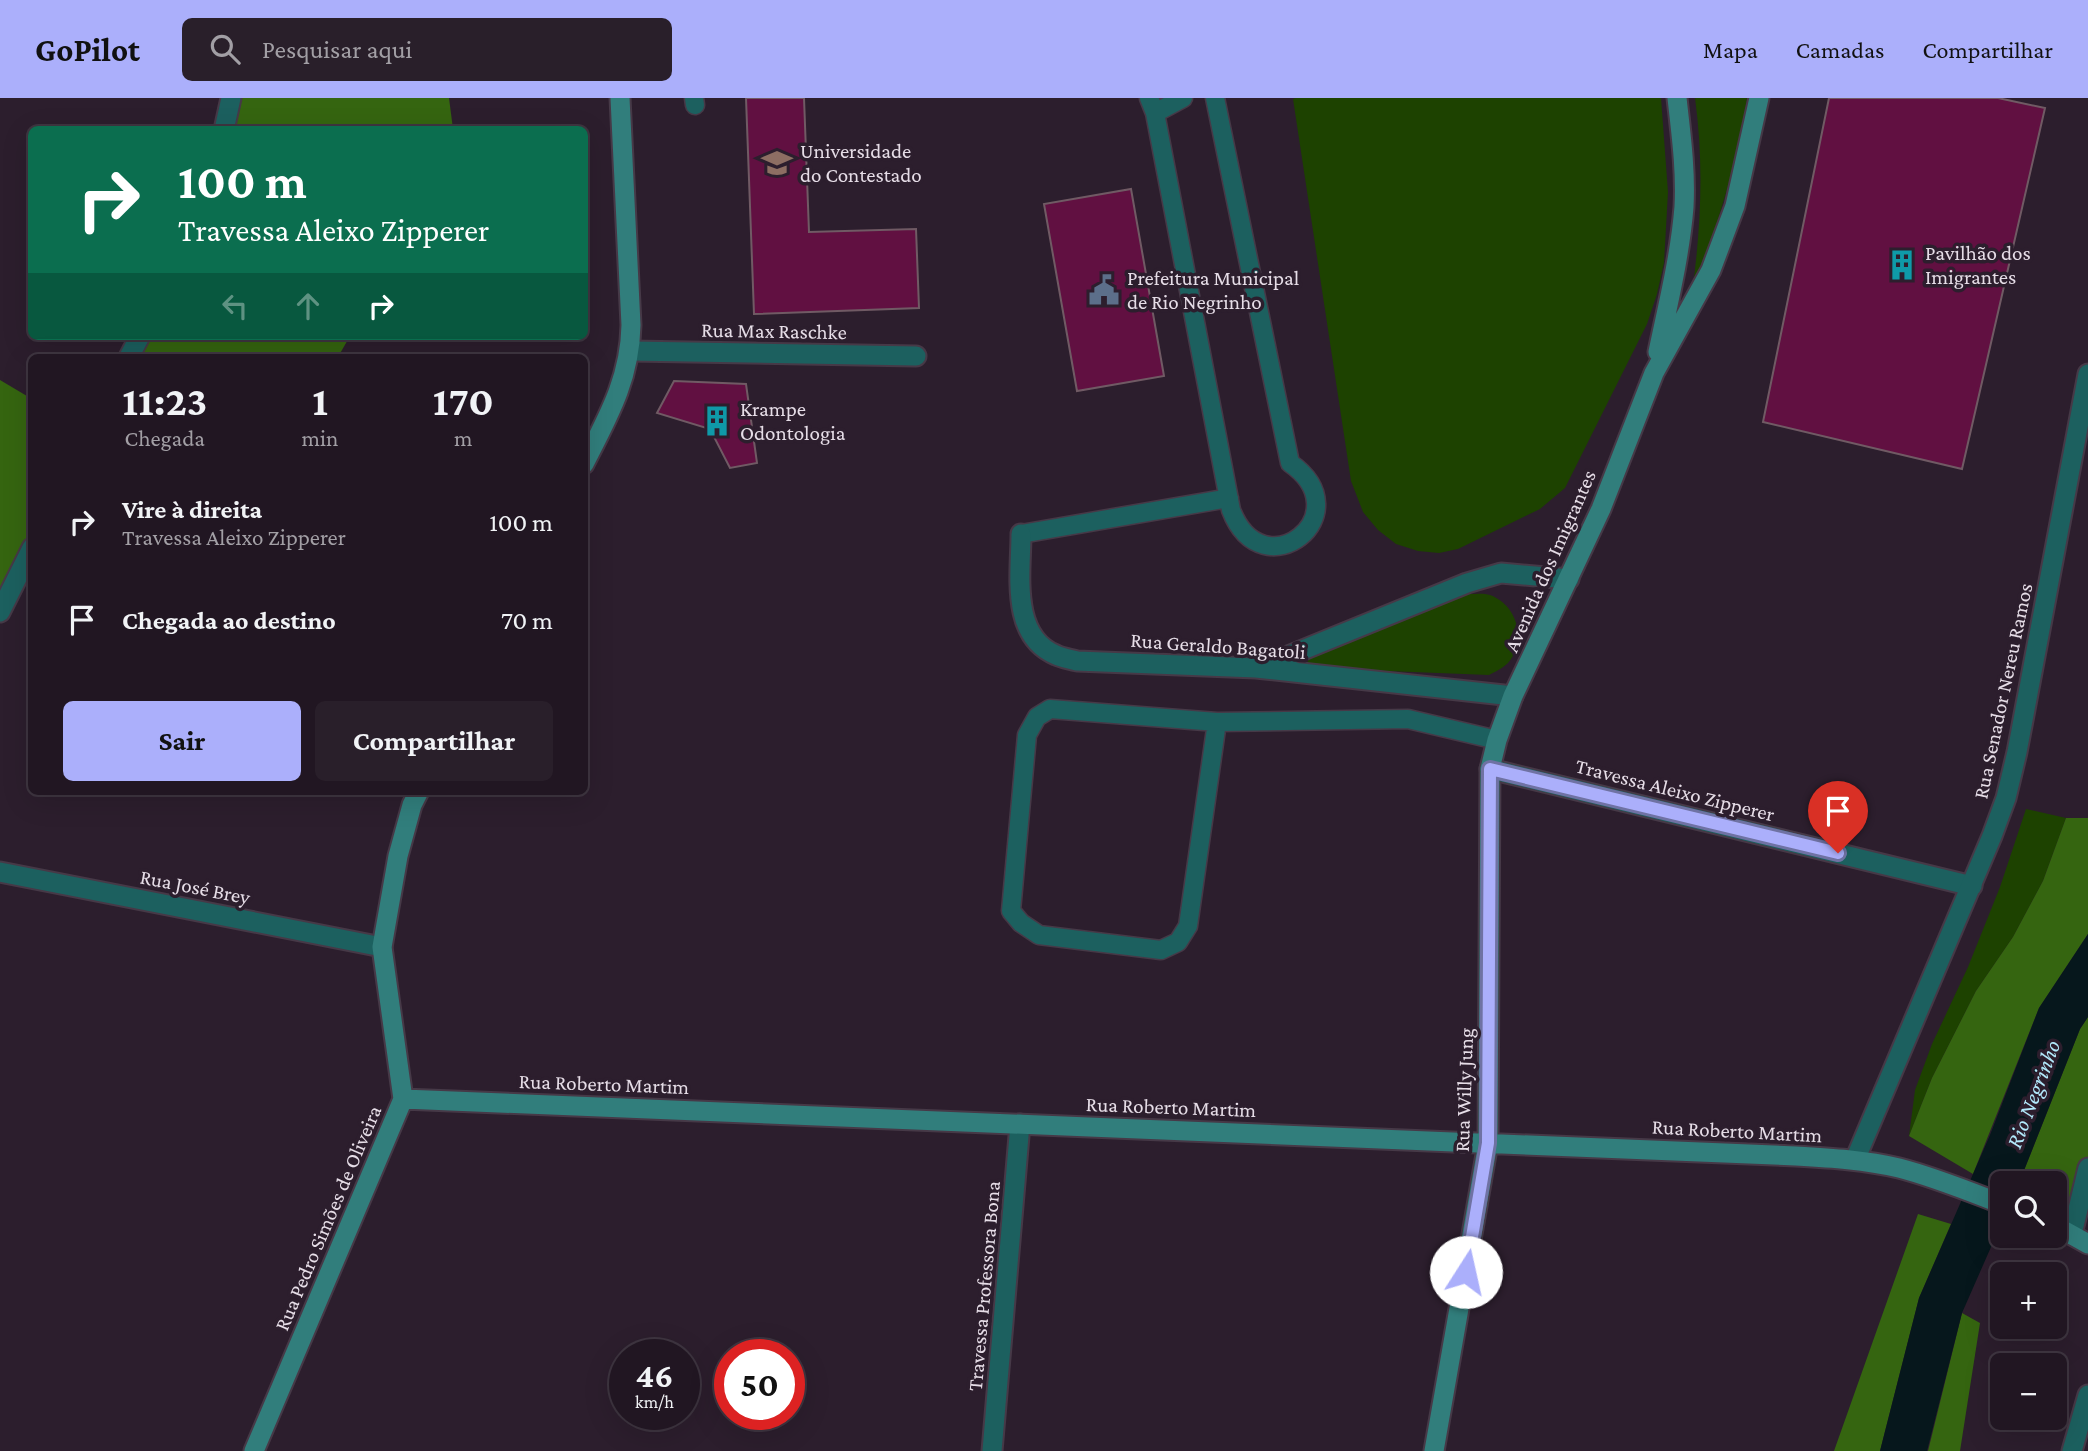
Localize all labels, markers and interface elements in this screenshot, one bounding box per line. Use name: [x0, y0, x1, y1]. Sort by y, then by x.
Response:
search box: [182, 18, 672, 81]
icon: search: [206, 30, 244, 68]
text: GoPilot: [35, 31, 140, 68]
text: Pesquisar aqui: [262, 35, 412, 64]
text: Mapa: [1703, 36, 1758, 63]
text: Camadas: [1796, 36, 1884, 63]
text: Compartilhar: [1922, 36, 2053, 63]
place label: Universidade do Contestado: [800, 139, 922, 187]
school or university icon: Universidade do Contestado: [760, 146, 794, 180]
icon: right: [63, 154, 154, 245]
text: 100 m: [178, 154, 307, 209]
text: Travessa Aleixo Zipperer: [178, 212, 489, 248]
place label: Pavilhão dos Imigrantes: [1925, 241, 2031, 289]
building icon: Pavilhão dos Imigrantes: [1885, 248, 1919, 282]
place label: Prefeitura Municipal de Rio Negrinho: [1127, 266, 1299, 314]
public building icon: Prefeitura Municipal de Rio Negrinho: [1087, 273, 1121, 307]
icon: left: [216, 287, 254, 325]
icon: ahead: [289, 287, 327, 325]
icon: right: [362, 287, 400, 325]
street label: Rua Max Raschke: [701, 318, 847, 344]
text: 11:23: [122, 377, 207, 424]
text: 1: [312, 377, 328, 424]
text: 170: [433, 377, 494, 424]
place label: Krampe Odontologia: [740, 397, 846, 445]
building icon: Krampe Odontologia: [700, 404, 734, 438]
text: Chegada: [125, 425, 205, 451]
text: min: [302, 425, 338, 451]
text: m: [454, 425, 472, 451]
street label: Avenida dos Imigrantes: [1499, 466, 1601, 656]
text: Vire à direita: [122, 495, 262, 524]
icon: right: [63, 503, 101, 541]
text: 100 m: [489, 508, 553, 537]
text: Travessa Aleixo Zipperer: [122, 524, 346, 550]
street label: Rua Senador Nereu Ramos: [1968, 581, 2038, 801]
icon: arrive: [63, 601, 101, 639]
text: Chegada ao destino: [122, 606, 336, 635]
text: 70 m: [501, 606, 553, 635]
street label: Rua Geraldo Bagatoli: [1130, 628, 1307, 664]
button: Sair: [63, 701, 301, 781]
button: Compartilhar: [315, 701, 553, 781]
street label: Travessa Aleixo Zipperer: [1573, 754, 1778, 826]
pin: [1808, 781, 1868, 853]
icon: arrive: [1819, 792, 1857, 830]
street label: Rua José Brey: [138, 865, 252, 909]
street label: Rua Willy Jung: [1450, 1028, 1478, 1152]
water label: Rio Negrinho: [2000, 1036, 2066, 1152]
street label: Rua Roberto Martim: [518, 1069, 690, 1099]
street label: Rua Roberto Martim: [1085, 1092, 1257, 1122]
street label: Rua Pedro Simões de Oliveira: [270, 1102, 386, 1334]
street label: Rua Roberto Martim: [1651, 1115, 1823, 1147]
map controls: [1990, 1171, 2067, 1430]
button: search: [1990, 1171, 2067, 1248]
street label: Travessa Professora Bona: [963, 1180, 1005, 1392]
position arrow: [1429, 1235, 1503, 1309]
button: +: [1990, 1262, 2067, 1339]
speed limit sign: 50: [714, 1339, 805, 1430]
button: −: [1990, 1353, 2067, 1430]
text: 46: [636, 1356, 673, 1395]
text: km/h: [635, 1392, 674, 1412]

